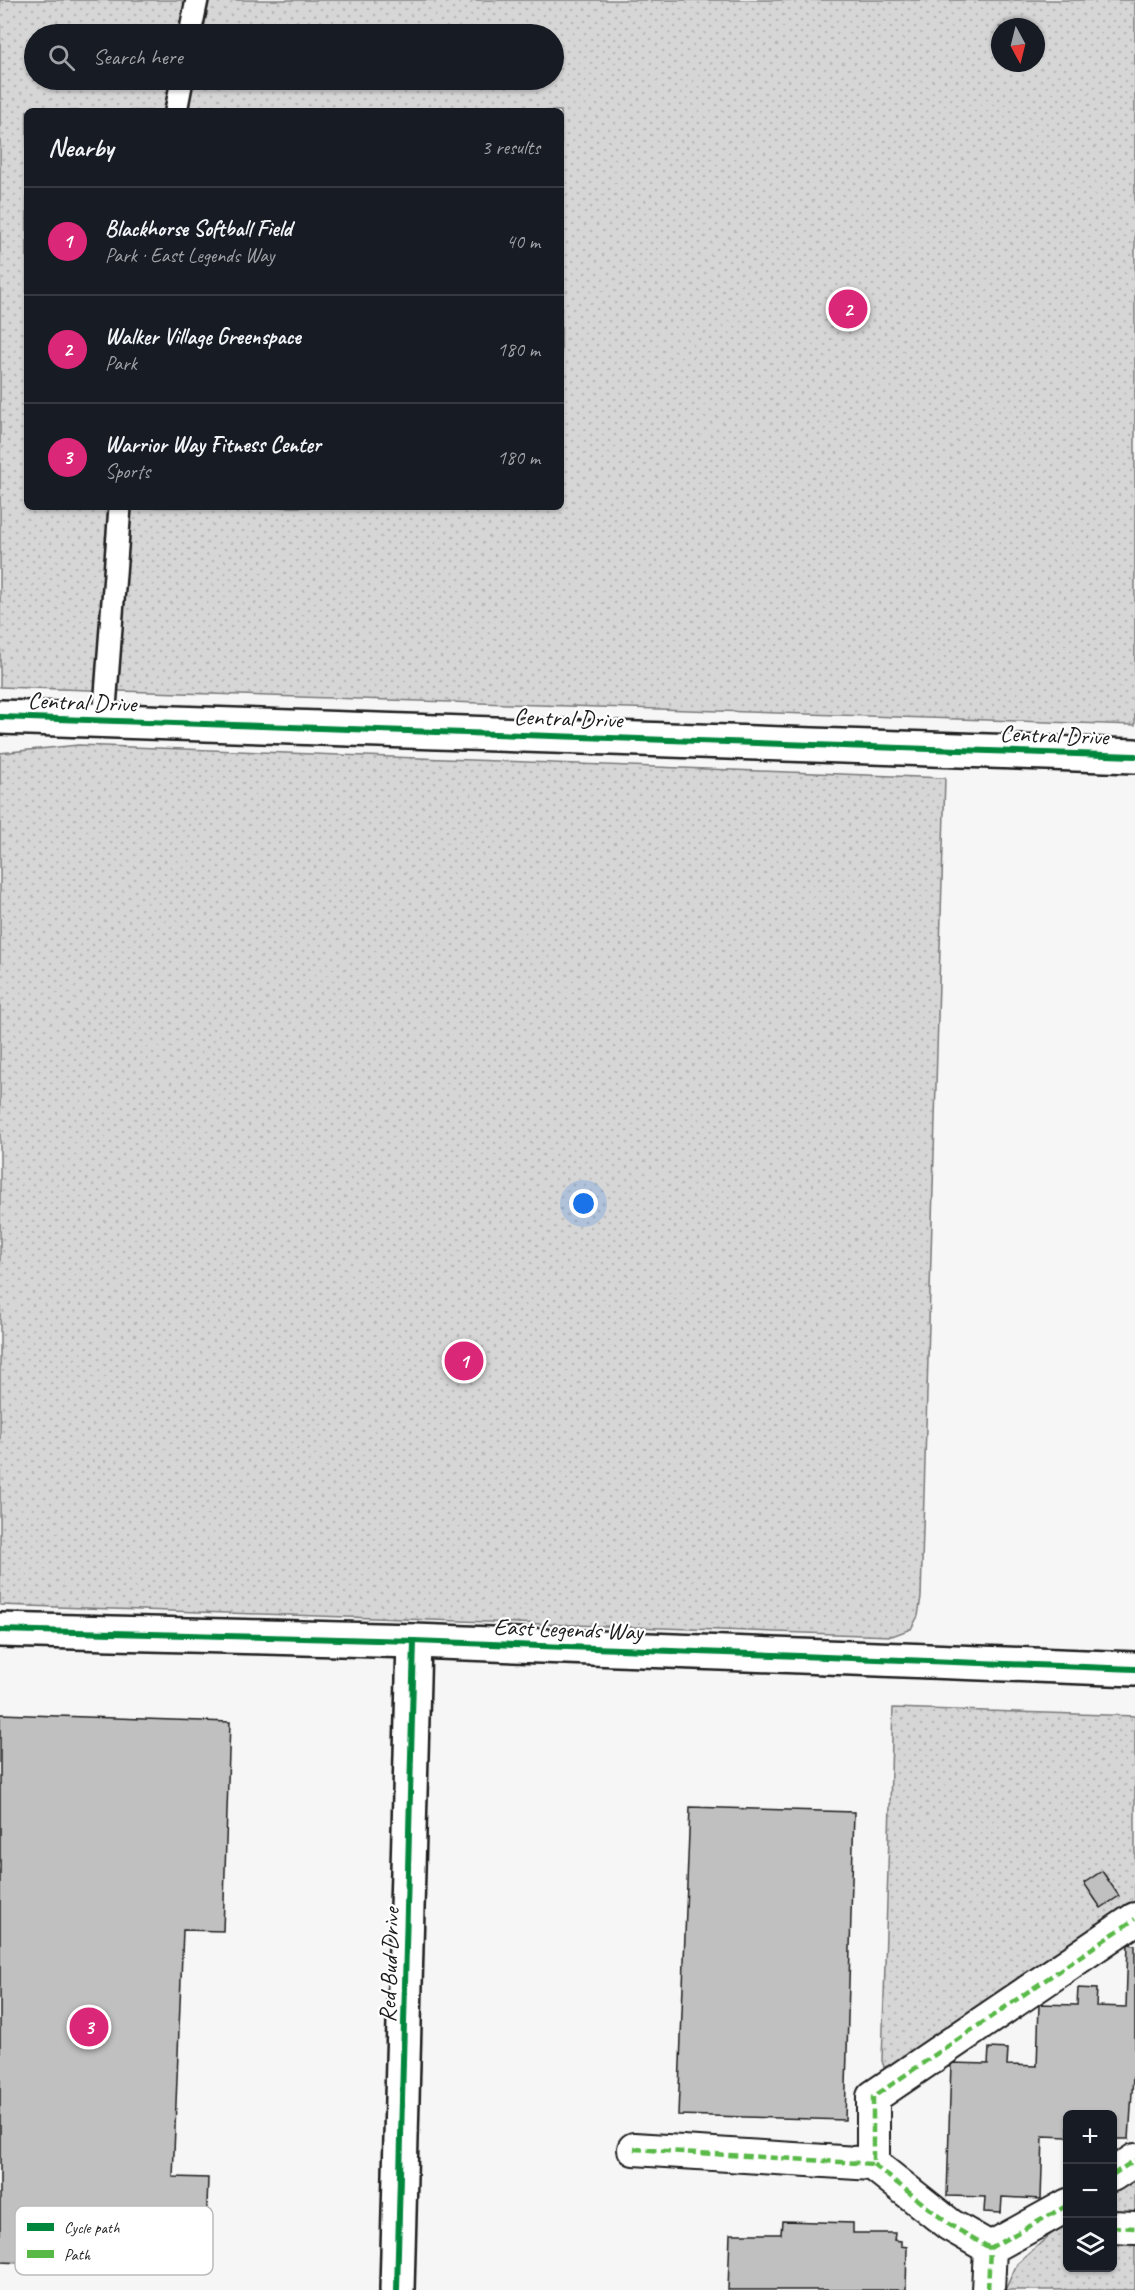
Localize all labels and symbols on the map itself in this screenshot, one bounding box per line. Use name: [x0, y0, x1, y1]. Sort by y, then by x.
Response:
north arrow: [991, 18, 1045, 72]
pin: 2: [828, 286, 868, 332]
street label: Central Drive: [27, 685, 139, 719]
street label: Central Drive: [513, 701, 625, 735]
street label: Central Drive: [999, 718, 1111, 752]
your location: [569, 1189, 598, 1218]
pin: 1: [444, 1338, 484, 1384]
street label: East Legends Way: [493, 1611, 645, 1647]
street label: Red Bud Drive: [372, 1905, 406, 2023]
pin: 3: [70, 2004, 109, 2050]
legend: [15, 2206, 213, 2275]
text: Cycle path: [64, 2218, 120, 2238]
text: Path: [64, 2245, 91, 2265]

